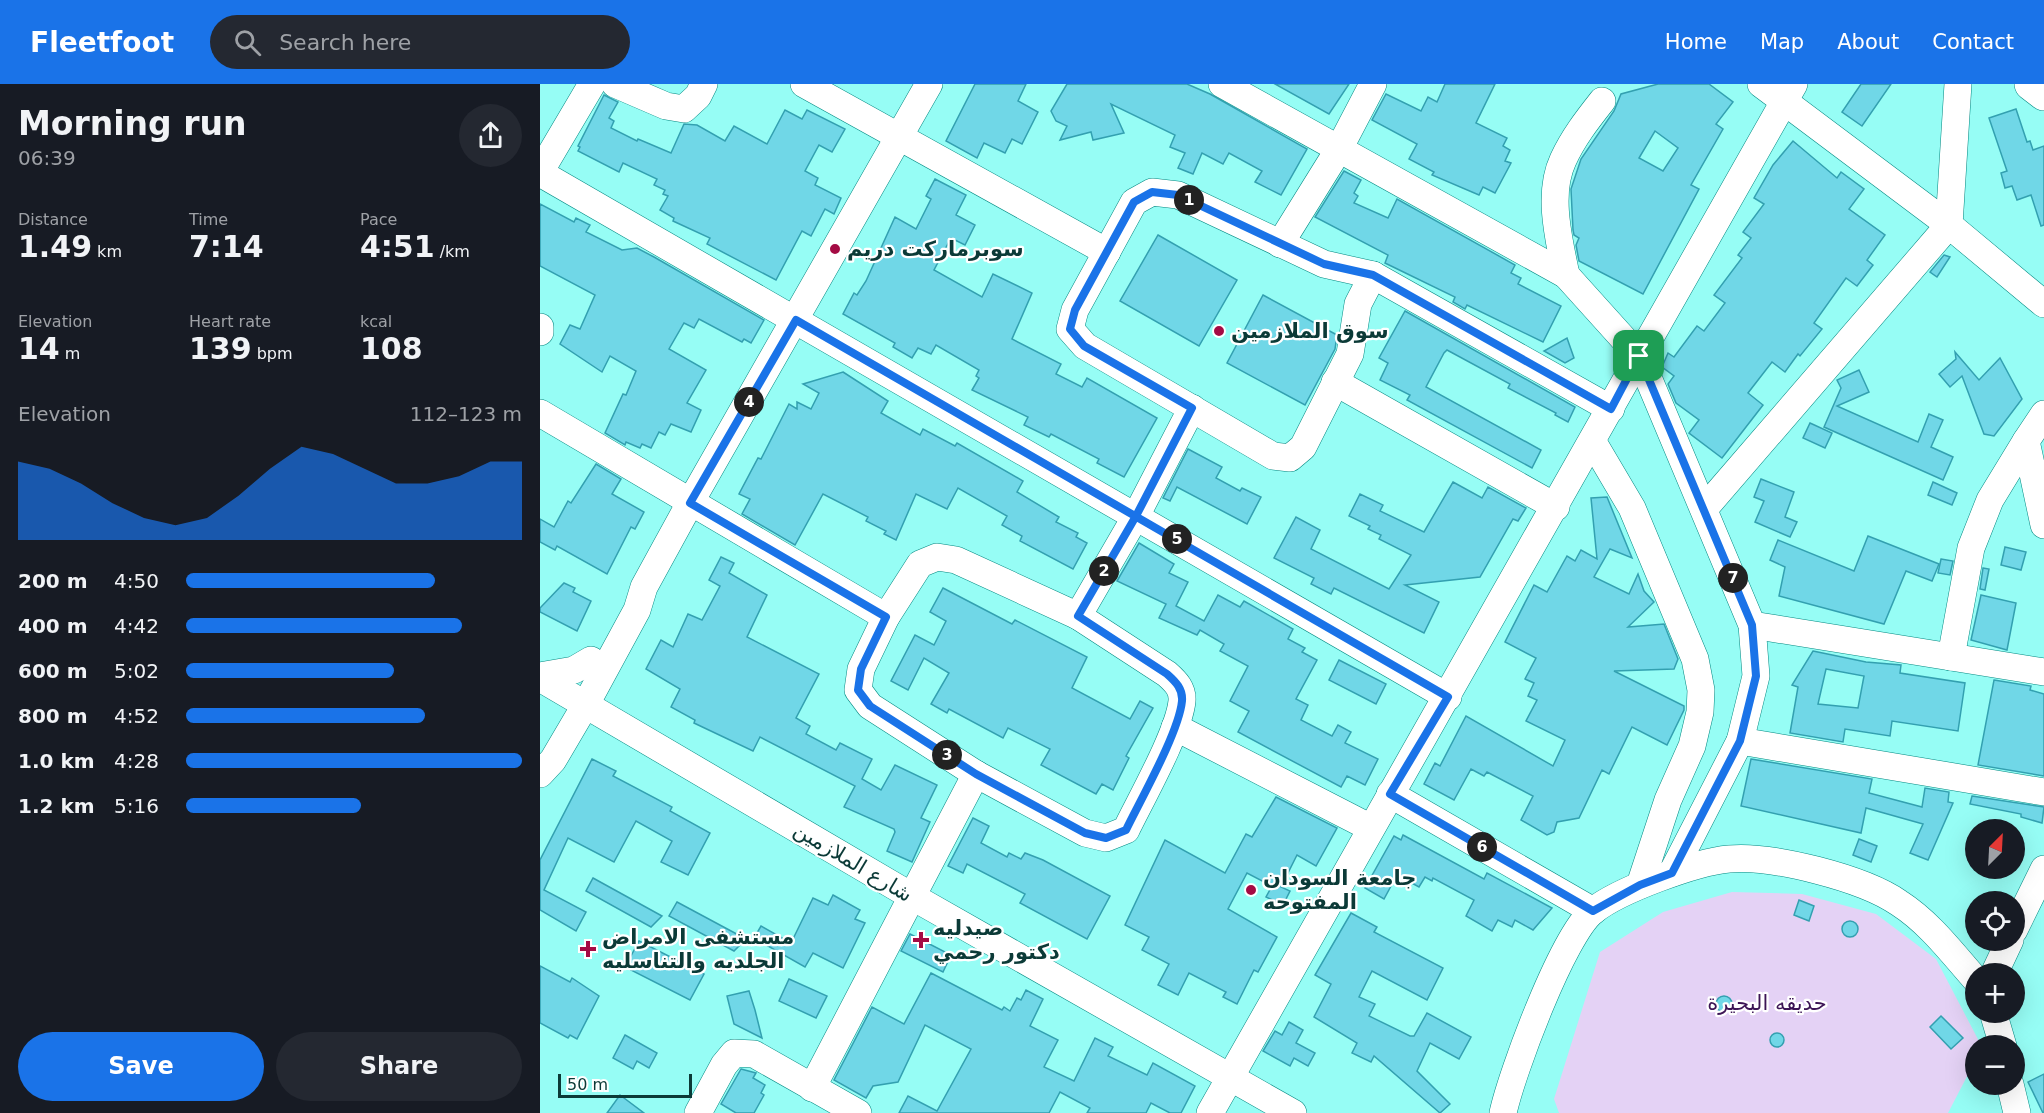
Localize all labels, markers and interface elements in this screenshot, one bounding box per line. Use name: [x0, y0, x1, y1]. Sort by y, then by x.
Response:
search box: [210, 15, 630, 69]
text: Fleetfoot: [30, 26, 174, 59]
icon: search: [231, 26, 264, 59]
text: Search here: [279, 30, 411, 55]
text: Home: [1665, 30, 1727, 54]
text: Map: [1760, 30, 1804, 54]
text: About: [1837, 30, 1899, 54]
text: Contact: [1932, 30, 2014, 54]
text: Morning run: [18, 104, 246, 143]
button: share: [459, 104, 522, 167]
text: 06:39: [18, 146, 76, 170]
pin: 1: [1174, 185, 1204, 215]
text: 1: [1183, 190, 1195, 209]
text: Distance: [18, 210, 88, 229]
text: Time: [189, 210, 228, 229]
text: Pace: [360, 210, 397, 229]
text: 1.49: [18, 229, 92, 264]
text: 7:14: [189, 229, 264, 264]
text: 4:51: [360, 229, 435, 264]
place label: سوبرماركت دريم: [847, 237, 1024, 261]
text: km: [92, 242, 122, 261]
text: /km: [435, 242, 470, 261]
marker: سوبرماركت دريم: [828, 242, 842, 256]
text: Elevation: [18, 312, 92, 331]
text: Heart rate: [189, 312, 271, 331]
text: kcal: [360, 312, 392, 331]
place label: سوق الملازمين: [1231, 319, 1389, 343]
marker: سوق الملازمين: [1212, 324, 1226, 338]
pin: [1613, 330, 1664, 381]
text: 14: [18, 331, 60, 366]
text: 139: [189, 331, 252, 366]
text: 108: [360, 331, 423, 366]
icon: arrive: [1622, 339, 1655, 372]
text: m: [60, 344, 80, 363]
text: bpm: [252, 344, 293, 363]
pin: 4: [734, 387, 764, 417]
text: 4: [743, 392, 755, 411]
text: Elevation: [18, 402, 111, 426]
text: 112–123 m: [410, 402, 522, 426]
pin: 5: [1162, 524, 1192, 554]
text: 5: [1171, 529, 1183, 548]
pin: 2: [1089, 556, 1119, 586]
text: 2: [1098, 561, 1110, 580]
pin: 7: [1718, 563, 1748, 593]
text: 7: [1727, 568, 1739, 587]
text: 200 m: [18, 569, 88, 593]
text: 4:50: [114, 569, 159, 593]
text: 400 m: [18, 614, 88, 638]
text: 4:42: [114, 614, 159, 638]
text: 600 m: [18, 659, 88, 683]
text: 5:02: [114, 659, 159, 683]
text: 800 m: [18, 704, 88, 728]
text: 4:52: [114, 704, 159, 728]
pin: 3: [932, 740, 962, 770]
text: 3: [941, 745, 953, 764]
text: 1.0 km: [18, 749, 95, 773]
text: 4:28: [114, 749, 159, 773]
text: 1.2 km: [18, 794, 95, 818]
text: 5:16: [114, 794, 159, 818]
street label: شارع الملازمين: [789, 817, 917, 907]
north arrow: [1965, 819, 2025, 879]
map controls: [1965, 819, 2025, 1095]
pin: 6: [1467, 832, 1497, 862]
text: 6: [1476, 837, 1488, 856]
place label: جامعة السودان المفتوحه: [1263, 866, 1416, 914]
marker: جامعة السودان المفتوحه: [1244, 883, 1258, 897]
button: locate: [1965, 891, 2025, 951]
place label: صيدليه دكتور رحمي: [933, 916, 1060, 964]
place label: مستشفى الامراض الجلديه والتناسليه: [602, 925, 794, 973]
marker: صيدليه دكتور رحمي: [914, 933, 928, 947]
marker: مستشفى الامراض الجلديه والتناسليه: [579, 940, 597, 958]
button: +: [1965, 963, 2025, 1023]
park label: حديقه البحيرة: [1707, 991, 1827, 1015]
button: Save: [18, 1032, 264, 1101]
button: Share: [276, 1032, 522, 1101]
button: −: [1965, 1035, 2025, 1095]
scale bar: [558, 1071, 692, 1098]
text: 50 m: [567, 1075, 608, 1094]

